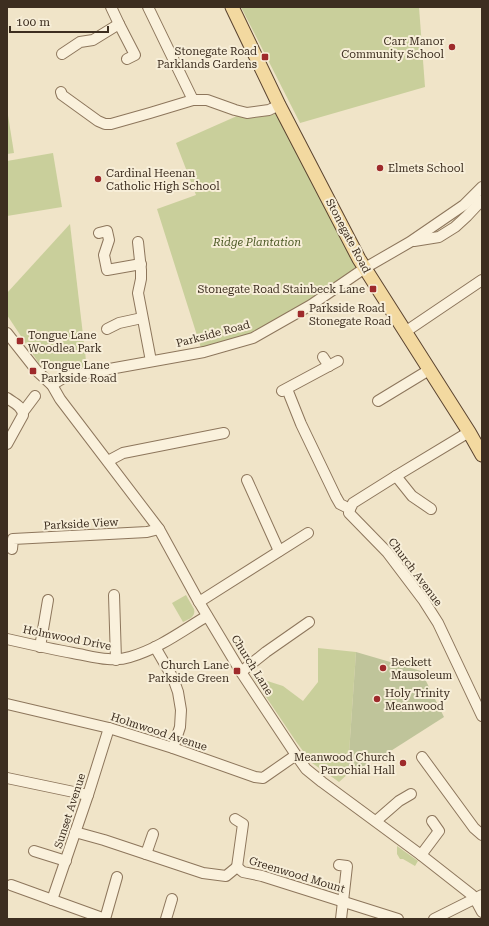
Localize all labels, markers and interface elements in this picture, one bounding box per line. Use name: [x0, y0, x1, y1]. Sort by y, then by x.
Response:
scale bar: [10, 8, 108, 34]
text: 100 m: [16, 15, 50, 29]
place label: Carr Manor Community School: [341, 35, 445, 61]
marker: Carr Manor Community School: [447, 42, 457, 52]
place label: Stonegate Road Parklands Gardens: [157, 45, 257, 71]
marker: Stonegate Road Parklands Gardens: [260, 52, 270, 62]
place label: Elmets School: [388, 162, 464, 175]
marker: Elmets School: [375, 163, 385, 173]
place label: Cardinal Heenan Catholic High School: [106, 167, 220, 193]
marker: Cardinal Heenan Catholic High School: [93, 174, 103, 184]
street label: Stonegate Road: [323, 197, 373, 275]
park label: Ridge Plantation: [212, 236, 301, 249]
place label: Stonegate Road Stainbeck Lane: [197, 283, 365, 296]
marker: Stonegate Road Stainbeck Lane: [368, 284, 378, 294]
place label: Parkside Road Stonegate Road: [309, 302, 391, 328]
marker: Parkside Road Stonegate Road: [296, 309, 306, 319]
street label: Parkside Road: [175, 318, 251, 350]
place label: Tongue Lane Woodlea Park: [28, 329, 102, 355]
marker: Tongue Lane Woodlea Park: [15, 336, 25, 346]
place label: Tongue Lane Parkside Road: [41, 359, 117, 385]
marker: Tongue Lane Parkside Road: [28, 366, 38, 376]
street label: Parkside View: [43, 516, 120, 532]
street label: Church Avenue: [385, 535, 445, 609]
street label: Holmwood Drive: [22, 623, 112, 653]
street label: Church Lane: [228, 633, 276, 697]
place label: Beckett Mausoleum: [391, 656, 452, 682]
place label: Church Lane Parkside Green: [148, 659, 229, 685]
marker: Beckett Mausoleum: [378, 663, 388, 673]
marker: Church Lane Parkside Green: [232, 666, 242, 676]
place label: Holy Trinity Meanwood: [385, 687, 451, 713]
marker: Holy Trinity Meanwood: [372, 694, 382, 704]
street label: Holmwood Avenue: [109, 710, 209, 754]
place label: Meanwood Church Parochial Hall: [294, 751, 396, 777]
marker: Meanwood Church Parochial Hall: [398, 758, 408, 768]
street label: Sunset Avenue: [52, 772, 88, 850]
street label: Greenwood Mount: [247, 854, 347, 896]

